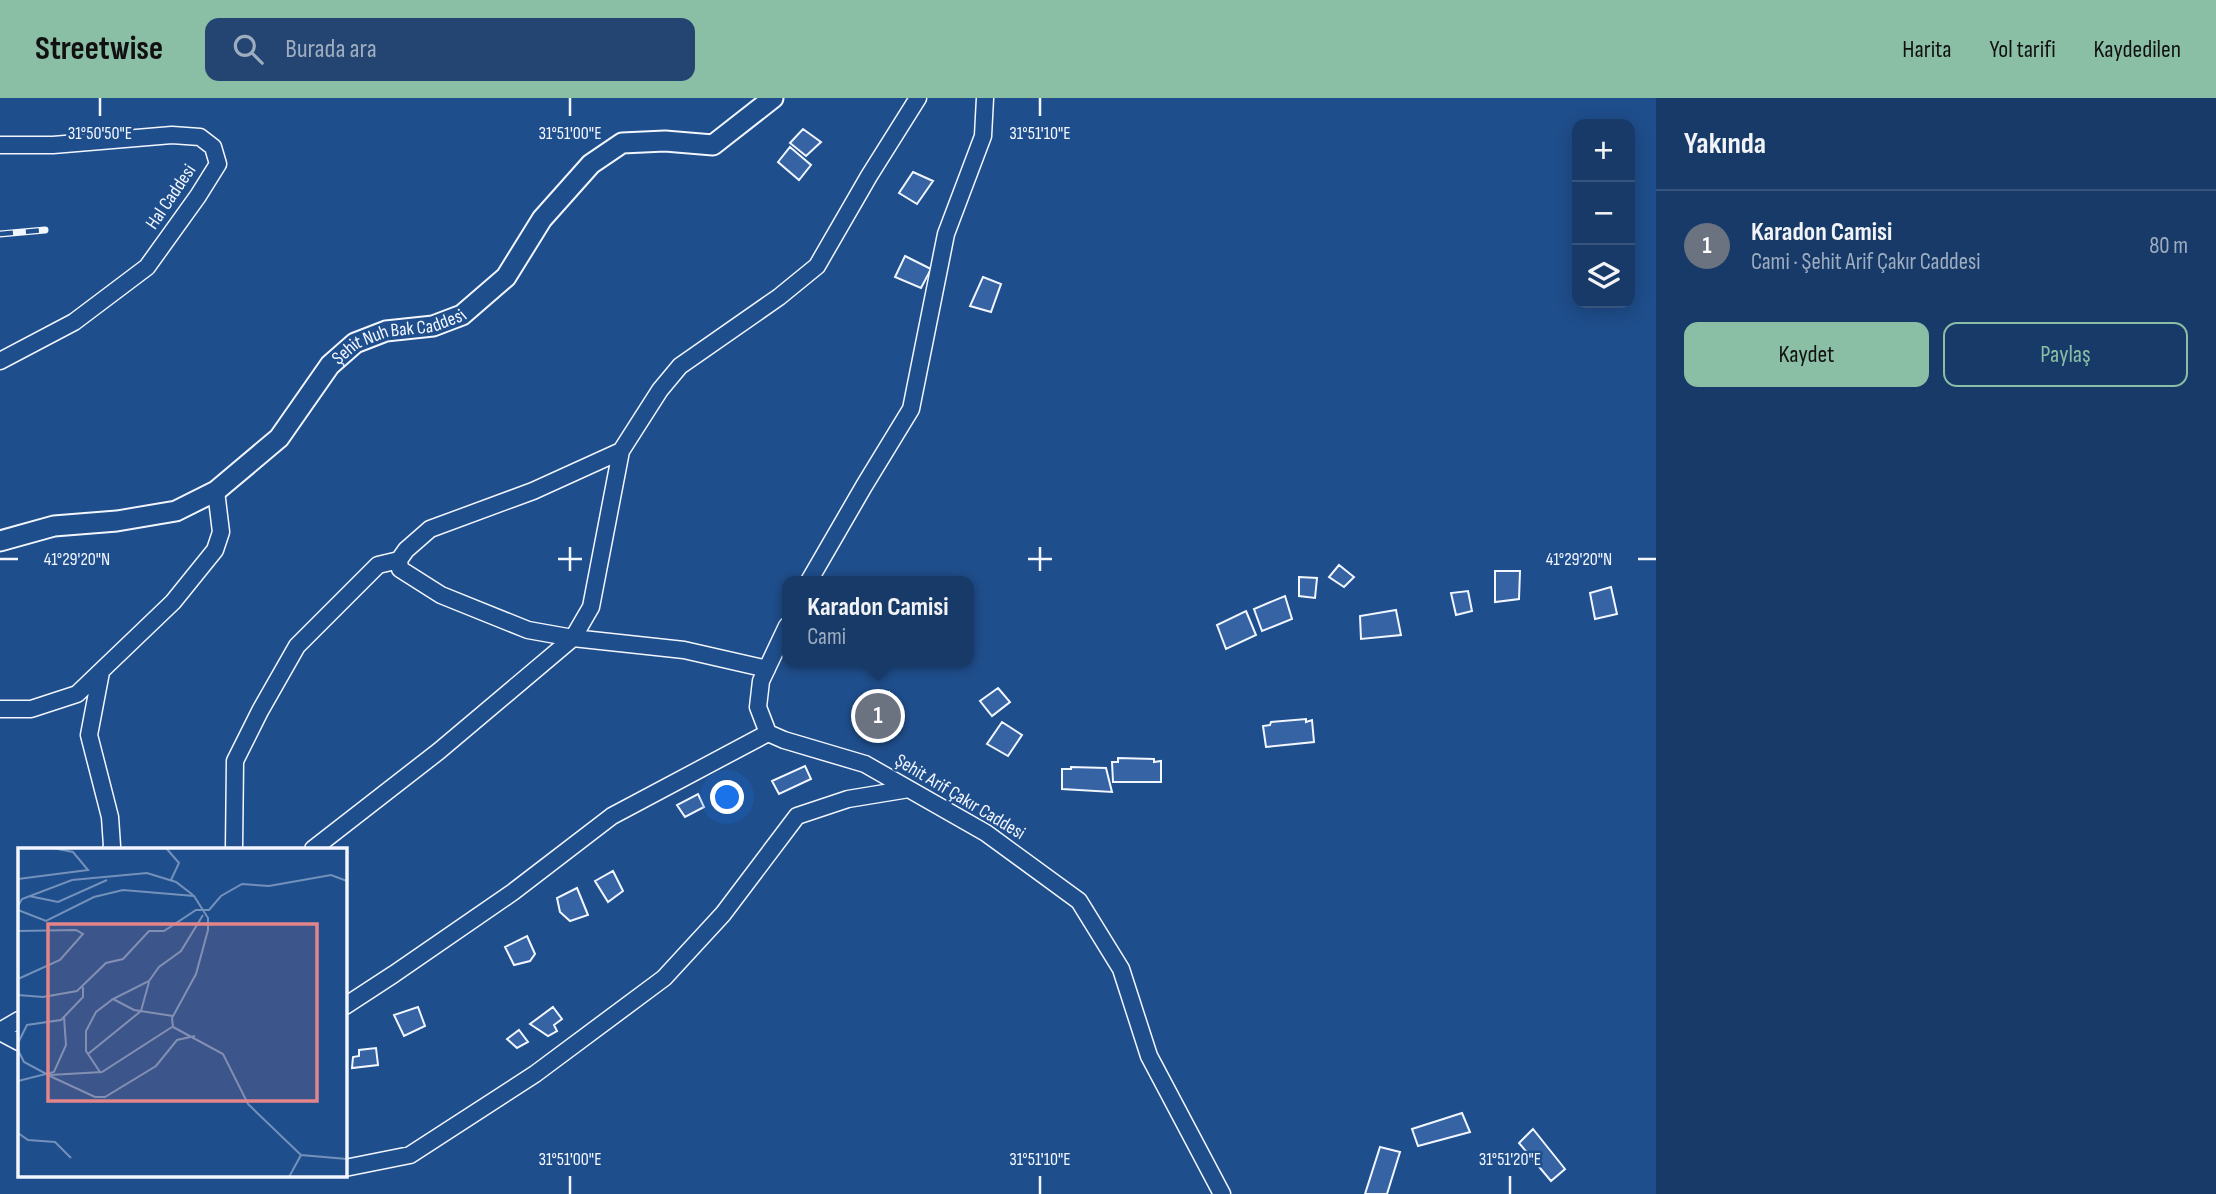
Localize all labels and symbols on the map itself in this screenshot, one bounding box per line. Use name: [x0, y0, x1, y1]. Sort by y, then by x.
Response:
text: 31°50'50"E: [68, 123, 132, 144]
text: 31°51'00"E: [538, 123, 602, 144]
text: 31°51'10"E: [1009, 123, 1071, 144]
street label: Hal Caddesi: [141, 160, 201, 234]
street label: Şehit Nuh Bak Caddesi: [327, 304, 472, 370]
text: 41°29'20"N: [44, 549, 110, 570]
text: 41°29'20"N: [1546, 549, 1612, 570]
pin: 1: [855, 690, 901, 742]
street label: Şehit Arif Çakır Caddesi: [891, 749, 1029, 845]
your location: [710, 780, 744, 814]
inset map: [18, 848, 346, 1176]
text: 31°51'00"E: [538, 1149, 602, 1170]
text: 31°51'10"E: [1009, 1149, 1071, 1170]
text: 31°51'20"E: [1479, 1149, 1541, 1170]

